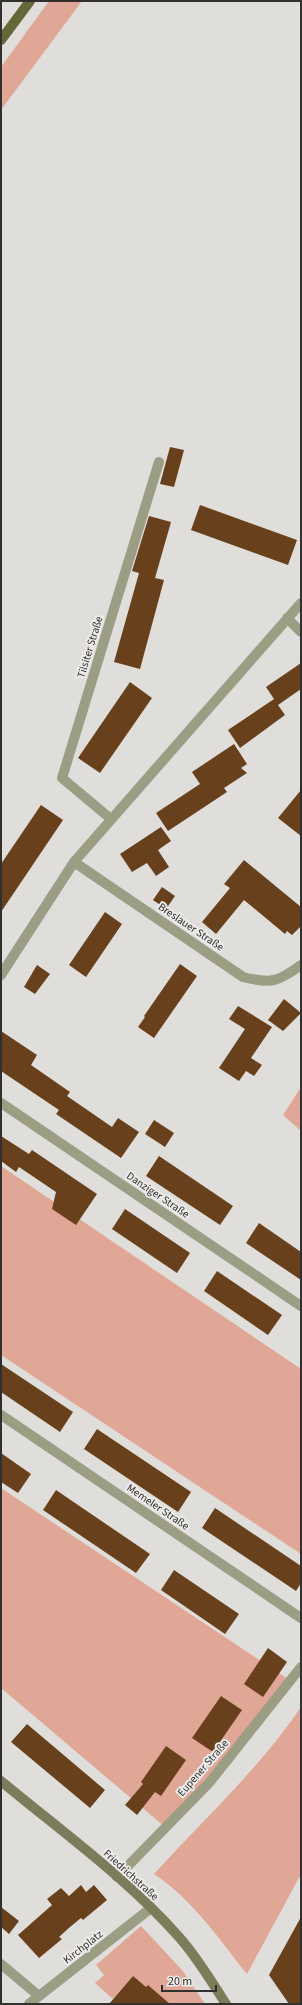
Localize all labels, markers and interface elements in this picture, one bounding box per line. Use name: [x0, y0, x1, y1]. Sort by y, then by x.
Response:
street label: Tilsiter Straße: [73, 614, 107, 680]
street label: Breslauer Straße: [155, 899, 227, 955]
street label: Danziger Straße: [124, 1168, 193, 1222]
street label: Memeler Straße: [124, 1481, 193, 1534]
street label: Eupener Straße: [174, 1736, 232, 1800]
street label: Friedrichstraße: [100, 1846, 162, 1904]
street label: Kirchplatz: [60, 1927, 106, 1967]
scale bar: [162, 1967, 216, 1993]
text: 20 m: [168, 1973, 192, 1990]

